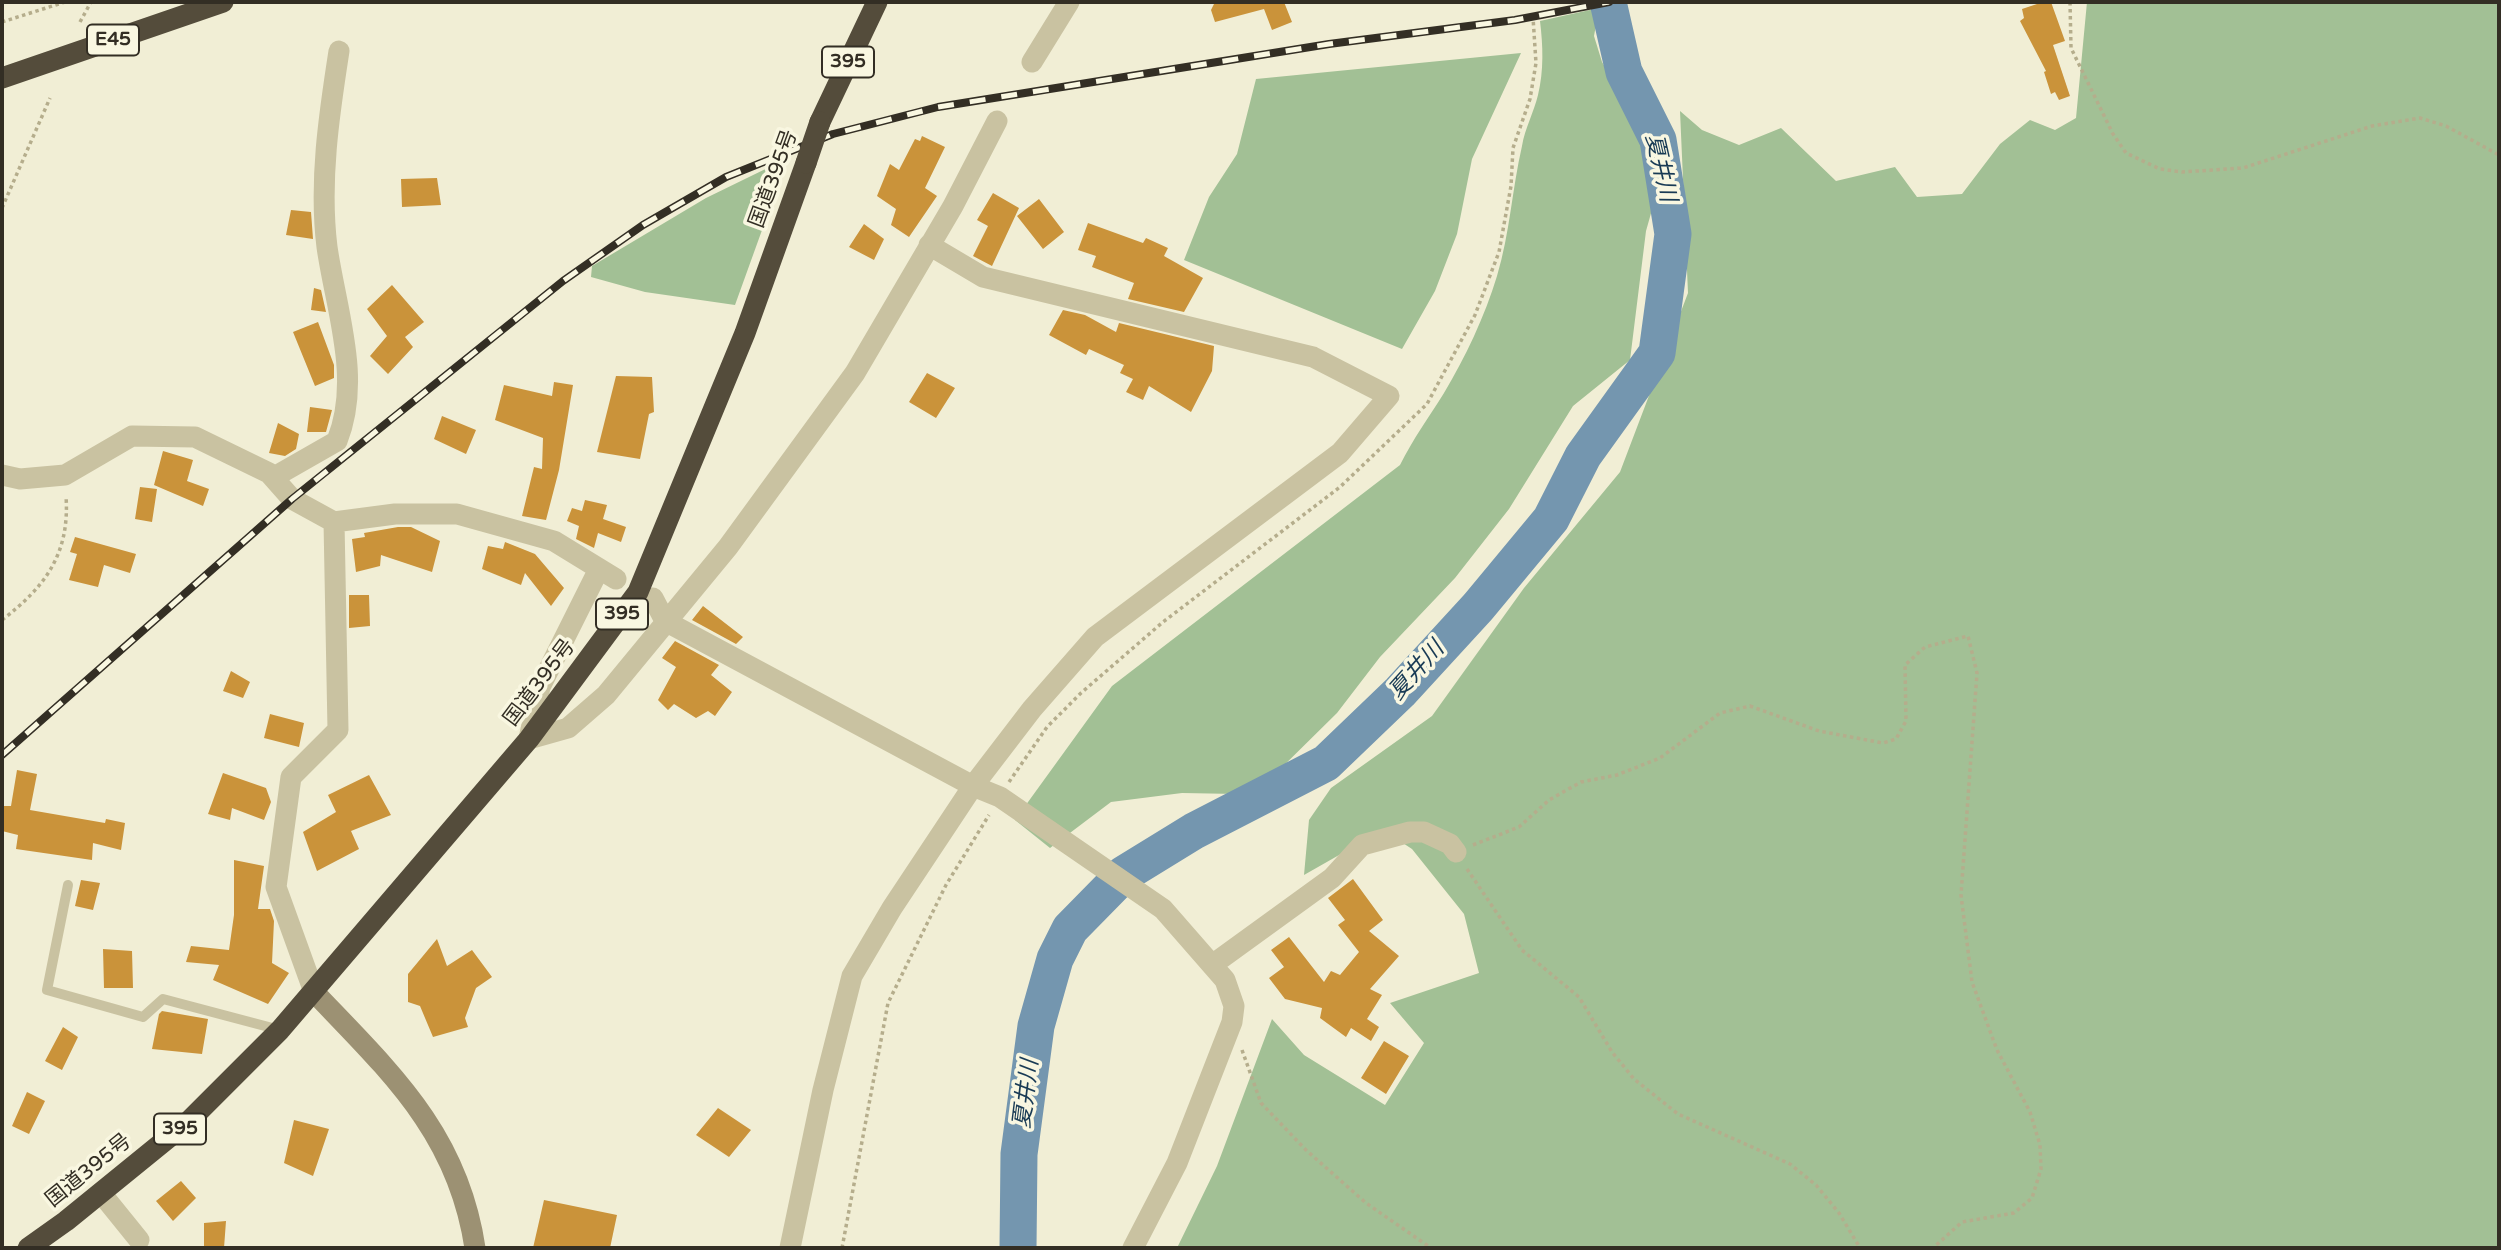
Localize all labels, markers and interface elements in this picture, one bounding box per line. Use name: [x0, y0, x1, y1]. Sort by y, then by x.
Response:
road number: E45: [87, 24, 139, 56]
road number: 395: [822, 46, 874, 78]
street label: 国道395号: [745, 127, 803, 231]
water label: 夏井川: [1639, 131, 1681, 205]
road number: 395: [596, 598, 648, 629]
street label: 国道395号: [499, 634, 581, 732]
water label: 夏井川: [1384, 636, 1450, 706]
water label: 夏井川: [1009, 1058, 1045, 1130]
road number: 395: [154, 1114, 206, 1144]
street label: 国道395号: [41, 1129, 137, 1213]

